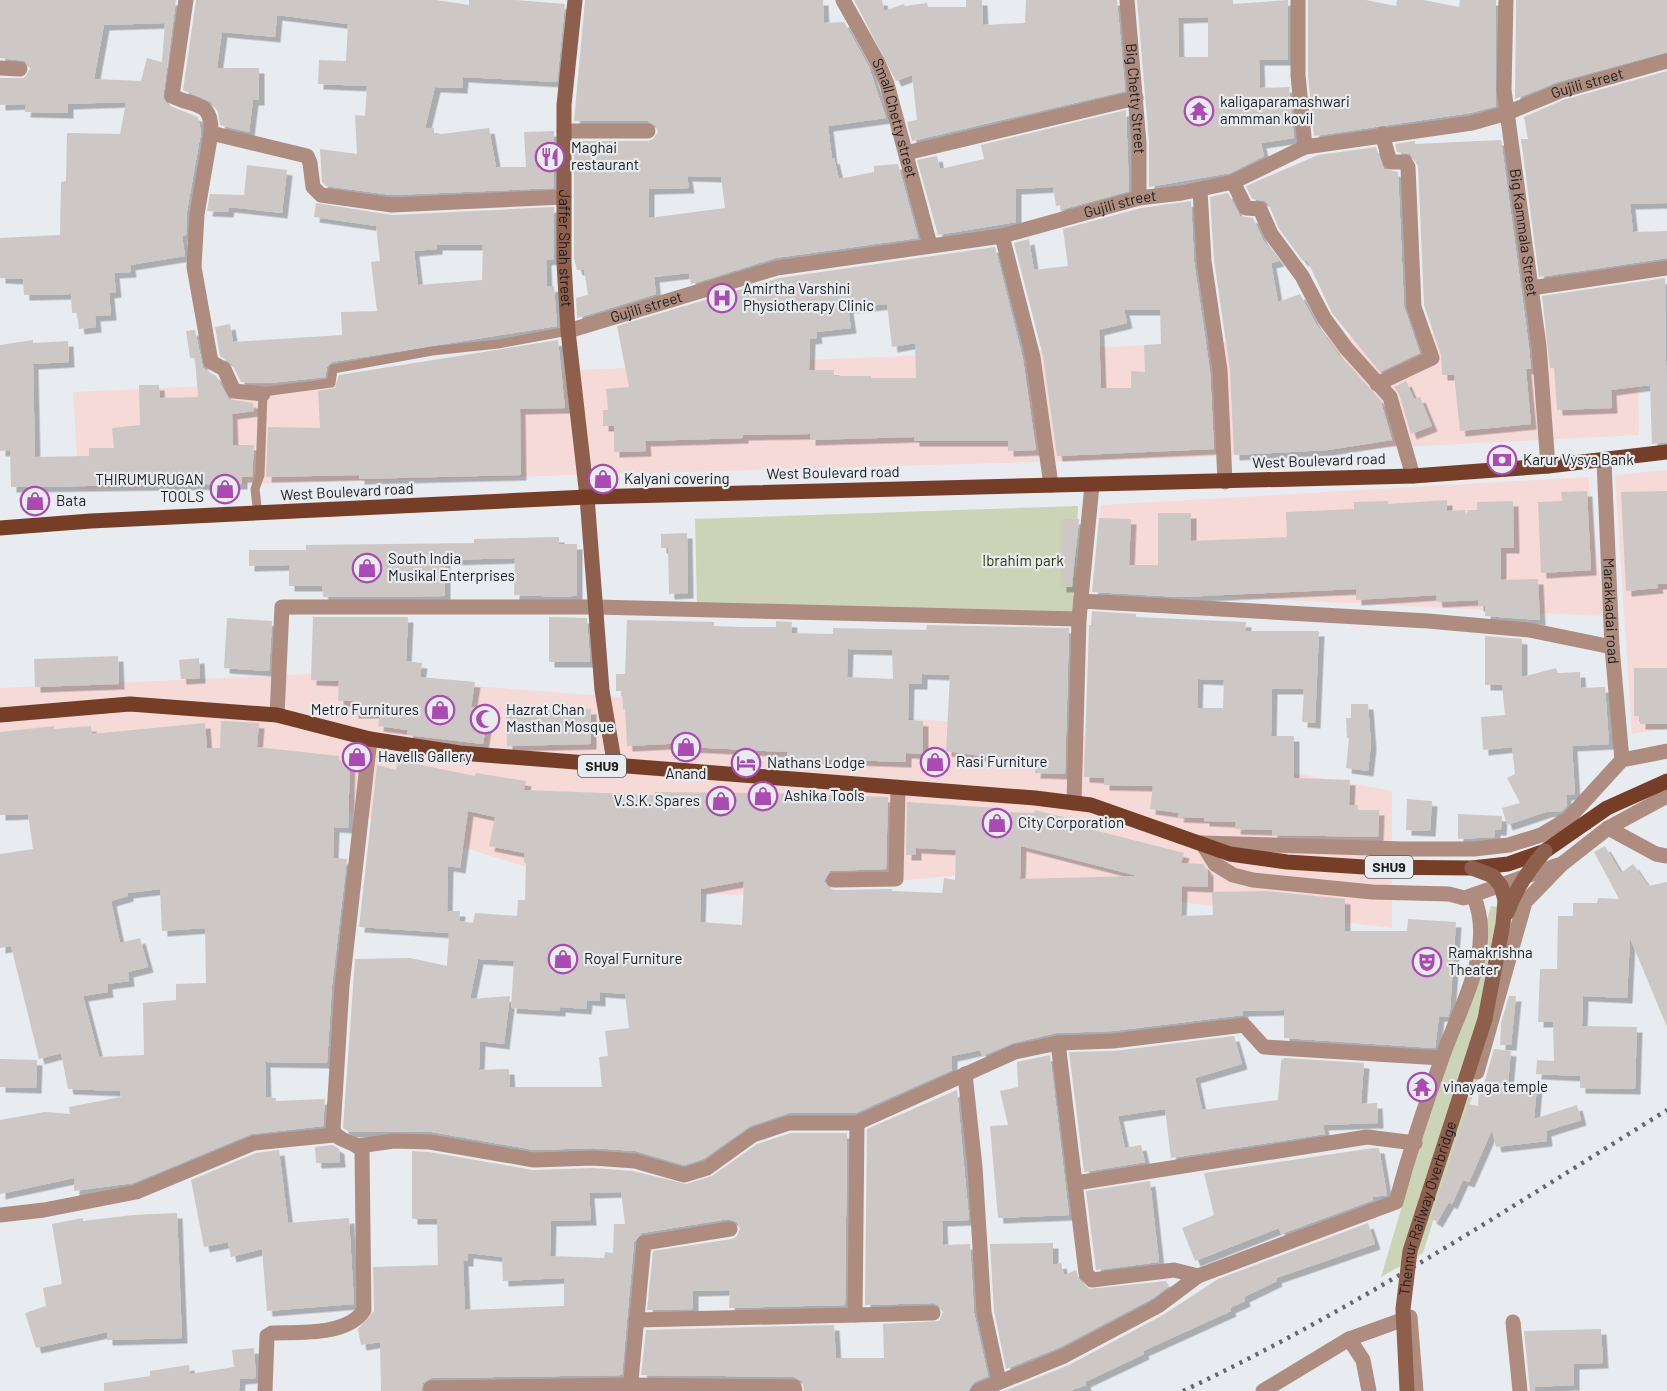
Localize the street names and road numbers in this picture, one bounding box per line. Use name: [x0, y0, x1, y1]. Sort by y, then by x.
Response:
street label: Big Chetty Street: [1123, 42, 1149, 154]
street label: Small Chetty street: [869, 55, 922, 180]
street label: Gujili street: [1548, 64, 1625, 102]
street label: Big Kammala Street: [1507, 168, 1542, 298]
street label: Gujili street: [1081, 186, 1157, 221]
street label: Jaffer Shah street: [556, 190, 577, 308]
street label: Gujili street: [608, 287, 684, 326]
street label: West Boulevard road: [1252, 449, 1386, 471]
street label: West Boulevard road: [766, 462, 900, 482]
street label: West Boulevard road: [280, 479, 414, 503]
street label: Marakkadai road: [1600, 557, 1623, 665]
road number: SHU9: [578, 755, 626, 777]
road number: SHU9: [1365, 856, 1413, 878]
street label: Thennur Railway Overbridge: [1395, 1119, 1459, 1297]

